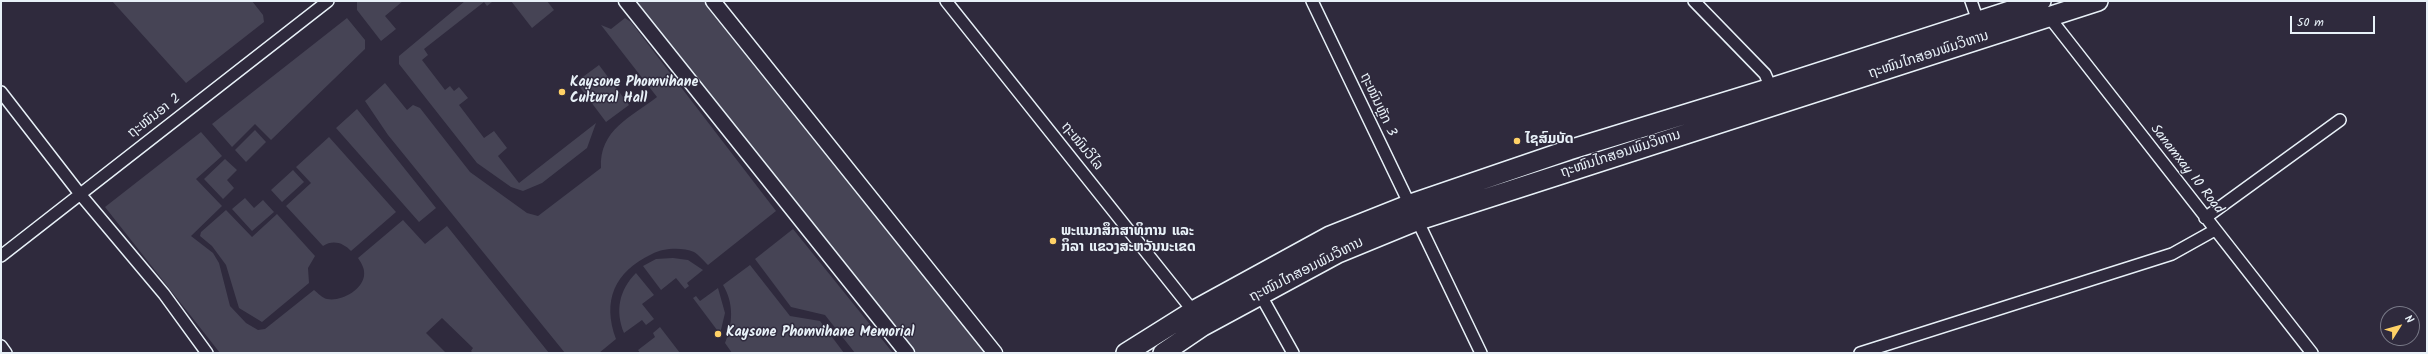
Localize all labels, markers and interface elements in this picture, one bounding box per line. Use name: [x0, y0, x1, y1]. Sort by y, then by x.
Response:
scale bar: [2292, 8, 2377, 34]
text: 50 m: [2297, 13, 2324, 32]
street label: ຖະໜົນໄກສອນພົມວິຫານ: [1867, 29, 1991, 83]
street label: ຖະໜົນຫຼັກ 3: [1355, 70, 1399, 140]
place label: Kaysone Phomvihane Cultural Hall: [570, 76, 698, 108]
marker: Kaysone Phomvihane Cultural Hall: [557, 87, 567, 97]
street label: ຖະໜົນອາ 2: [125, 91, 185, 143]
street label: ຖະໜົນວິໄລ: [1056, 119, 1106, 175]
street label: Sanamxay 10 Road: [2146, 122, 2226, 218]
street label: ຖະໜົນໄກສອນພົມວິຫານ: [1559, 128, 1683, 182]
place label: ໄຊສົມບັດ: [1525, 133, 1574, 149]
marker: ໄຊສົມບັດ: [1512, 136, 1522, 146]
place label: ພະແນກສຶກສາທິການ ແລະ ກິລາ ແຂວງສະຫວັນນະເຂດ: [1061, 225, 1196, 258]
street label: ຖະໜົນໄກສອນພົມວິຫານ: [1247, 235, 1367, 307]
marker: ພະແນກສຶກສາທິການ ແລະ ກິລາ ແຂວງສະຫວັນນະເຂດ: [1048, 236, 1058, 246]
north arrow: [2380, 306, 2420, 346]
text: N: [2400, 311, 2418, 328]
place label: Kaysone Phomvihane Memorial: [726, 326, 915, 342]
marker: Kaysone Phomvihane Memorial: [713, 329, 723, 339]

